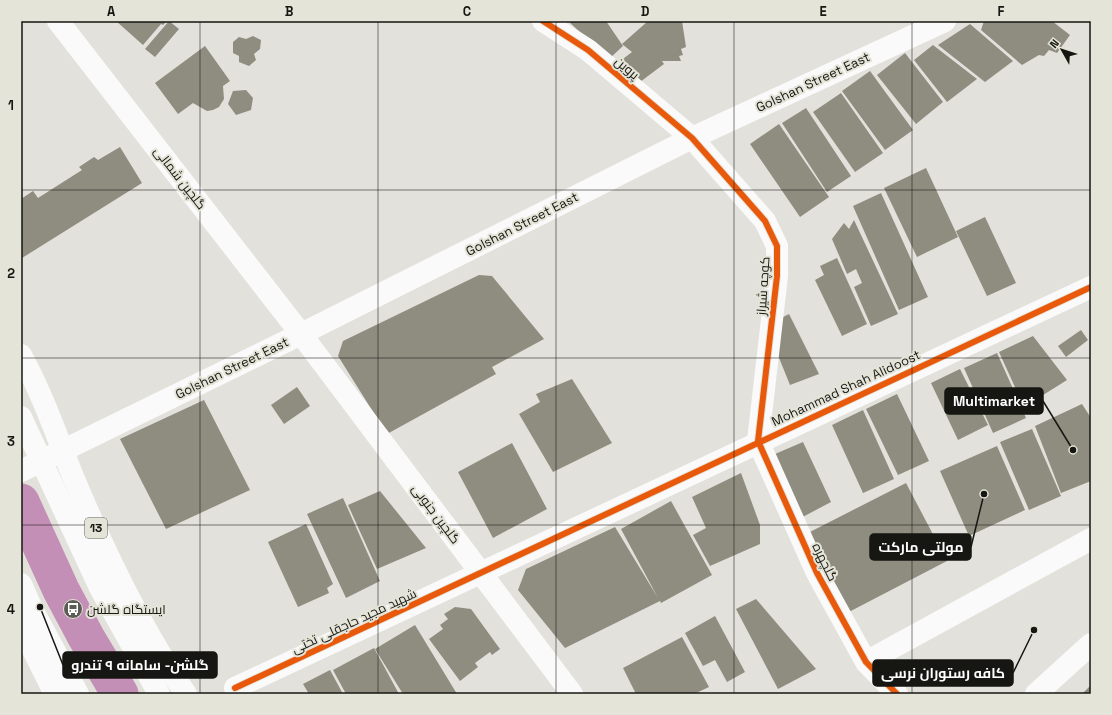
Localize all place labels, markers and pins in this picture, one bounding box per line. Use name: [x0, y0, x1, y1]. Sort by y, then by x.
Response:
callout: Multimarket: [945, 388, 1043, 414]
callout: مولتی مارکت: [870, 534, 971, 560]
bus stop icon: ایستگاه گلشن: [62, 598, 84, 620]
place label: ایستگاه گلشن: [87, 601, 166, 618]
callout: گلشن- سامانه ۹ تندرو: [63, 652, 217, 678]
callout: کافه رستوران نرسی: [873, 660, 1013, 686]

